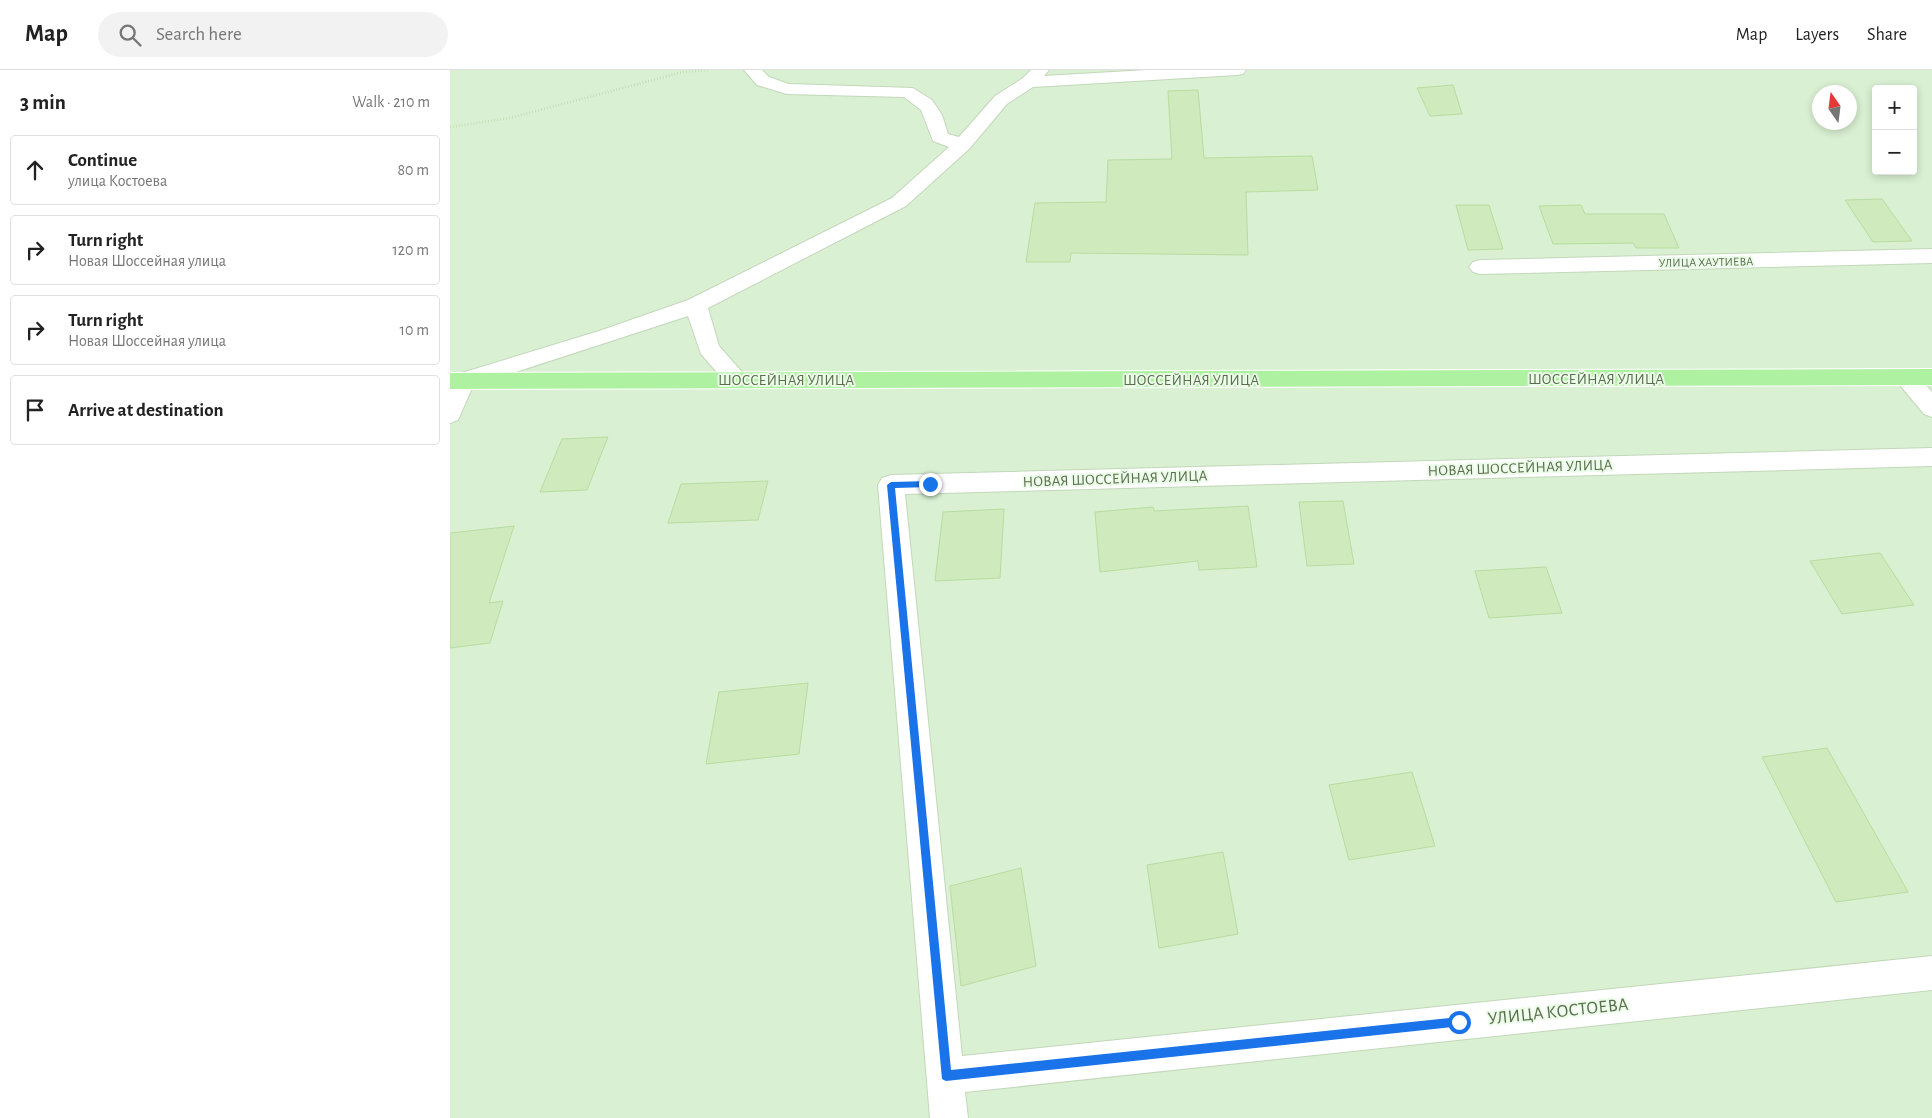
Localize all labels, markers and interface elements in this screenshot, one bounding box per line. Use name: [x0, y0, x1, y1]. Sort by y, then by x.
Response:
search box: [98, 12, 448, 57]
icon: search: [116, 21, 144, 49]
text: Map: [25, 22, 68, 46]
text: Search here: [156, 25, 242, 44]
text: Map: [1736, 26, 1767, 44]
text: Layers: [1795, 26, 1839, 44]
text: Share: [1867, 26, 1907, 44]
north arrow: [1812, 85, 1857, 130]
map controls: [1872, 85, 1917, 175]
button: +: [1872, 85, 1917, 130]
text: 3 min: [20, 92, 66, 113]
text: Walk · 210 m: [352, 94, 430, 110]
button: −: [1872, 130, 1917, 175]
text: Continue: [68, 151, 137, 170]
icon: ahead: [21, 156, 49, 184]
text: 80 m: [398, 162, 429, 178]
text: улица Костоева: [68, 173, 167, 189]
text: Turn right: [68, 231, 143, 250]
icon: right: [21, 236, 49, 264]
text: 120 m: [392, 242, 429, 258]
text: Новая Шоссейная улица: [68, 253, 226, 269]
street label: УЛИЦА ХАУТИЕВА: [1659, 255, 1753, 269]
text: Turn right: [68, 311, 143, 330]
icon: right: [21, 316, 49, 344]
text: 10 m: [400, 322, 429, 338]
text: Новая Шоссейная улица: [68, 333, 226, 349]
street label: ШОССЕЙНАЯ УЛИЦА: [1528, 372, 1664, 387]
street label: ШОССЕЙНАЯ УЛИЦА: [718, 373, 854, 388]
street label: ШОССЕЙНАЯ УЛИЦА: [1123, 373, 1259, 388]
icon: arrive: [21, 396, 49, 424]
text: Arrive at destination: [68, 401, 224, 420]
street label: НОВАЯ ШОССЕЙНАЯ УЛИЦА: [1427, 457, 1613, 479]
street label: НОВАЯ ШОССЕЙНАЯ УЛИЦА: [1022, 468, 1208, 490]
route end: [919, 473, 942, 496]
street label: УЛИЦА КОСТОЕВА: [1487, 996, 1630, 1028]
route start: [1448, 1011, 1471, 1034]

